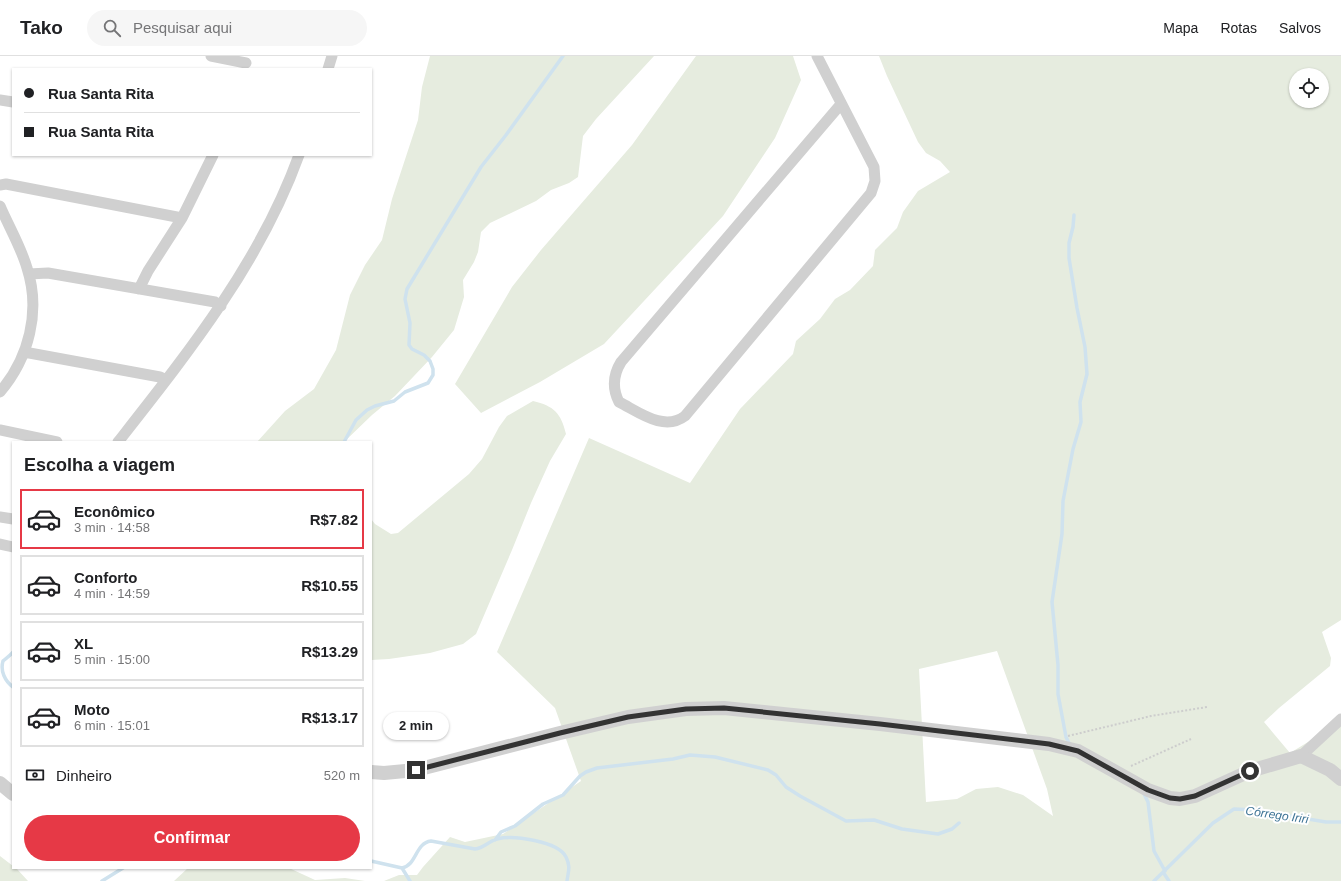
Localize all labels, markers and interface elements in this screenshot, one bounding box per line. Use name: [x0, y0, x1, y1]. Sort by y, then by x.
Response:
search box: [87, 10, 367, 46]
text: Tako: [20, 17, 63, 38]
icon: search: [101, 17, 123, 39]
text: Pesquisar aqui: [133, 19, 232, 36]
text: Mapa: [1163, 20, 1198, 36]
text: Rotas: [1220, 20, 1257, 36]
text: Salvos: [1279, 20, 1321, 36]
map controls: [1289, 68, 1329, 108]
button: locate: [1289, 68, 1329, 108]
text: Rua Santa Rita: [48, 85, 154, 102]
text: Rua Santa Rita: [48, 123, 154, 140]
text: Escolha a viagem: [24, 455, 175, 475]
icon: car: [26, 501, 62, 537]
text: Econômico: [74, 503, 155, 520]
text: R$7.82: [310, 511, 358, 528]
text: 3 min · 14:58: [74, 520, 150, 535]
icon: car: [26, 567, 62, 603]
text: Conforto: [74, 569, 137, 586]
text: R$10.55: [301, 577, 358, 594]
text: 4 min · 14:59: [74, 586, 150, 601]
icon: car: [26, 633, 62, 669]
text: XL: [74, 635, 93, 652]
text: R$13.29: [301, 643, 358, 660]
text: 5 min · 15:00: [74, 652, 150, 667]
icon: car: [26, 699, 62, 735]
text: Moto: [74, 701, 110, 718]
text: R$13.17: [301, 709, 358, 726]
callout: 2 min: [383, 712, 449, 740]
text: 6 min · 15:01: [74, 718, 150, 733]
text: 2 min: [399, 718, 433, 733]
route end: [407, 761, 425, 779]
route start: [1241, 762, 1259, 780]
icon: cash: [24, 764, 46, 786]
text: Dinheiro: [56, 767, 112, 784]
text: 520 m: [324, 768, 360, 783]
water label: Córrego Iriri: [1245, 804, 1310, 826]
button: Confirmar: [24, 815, 360, 861]

